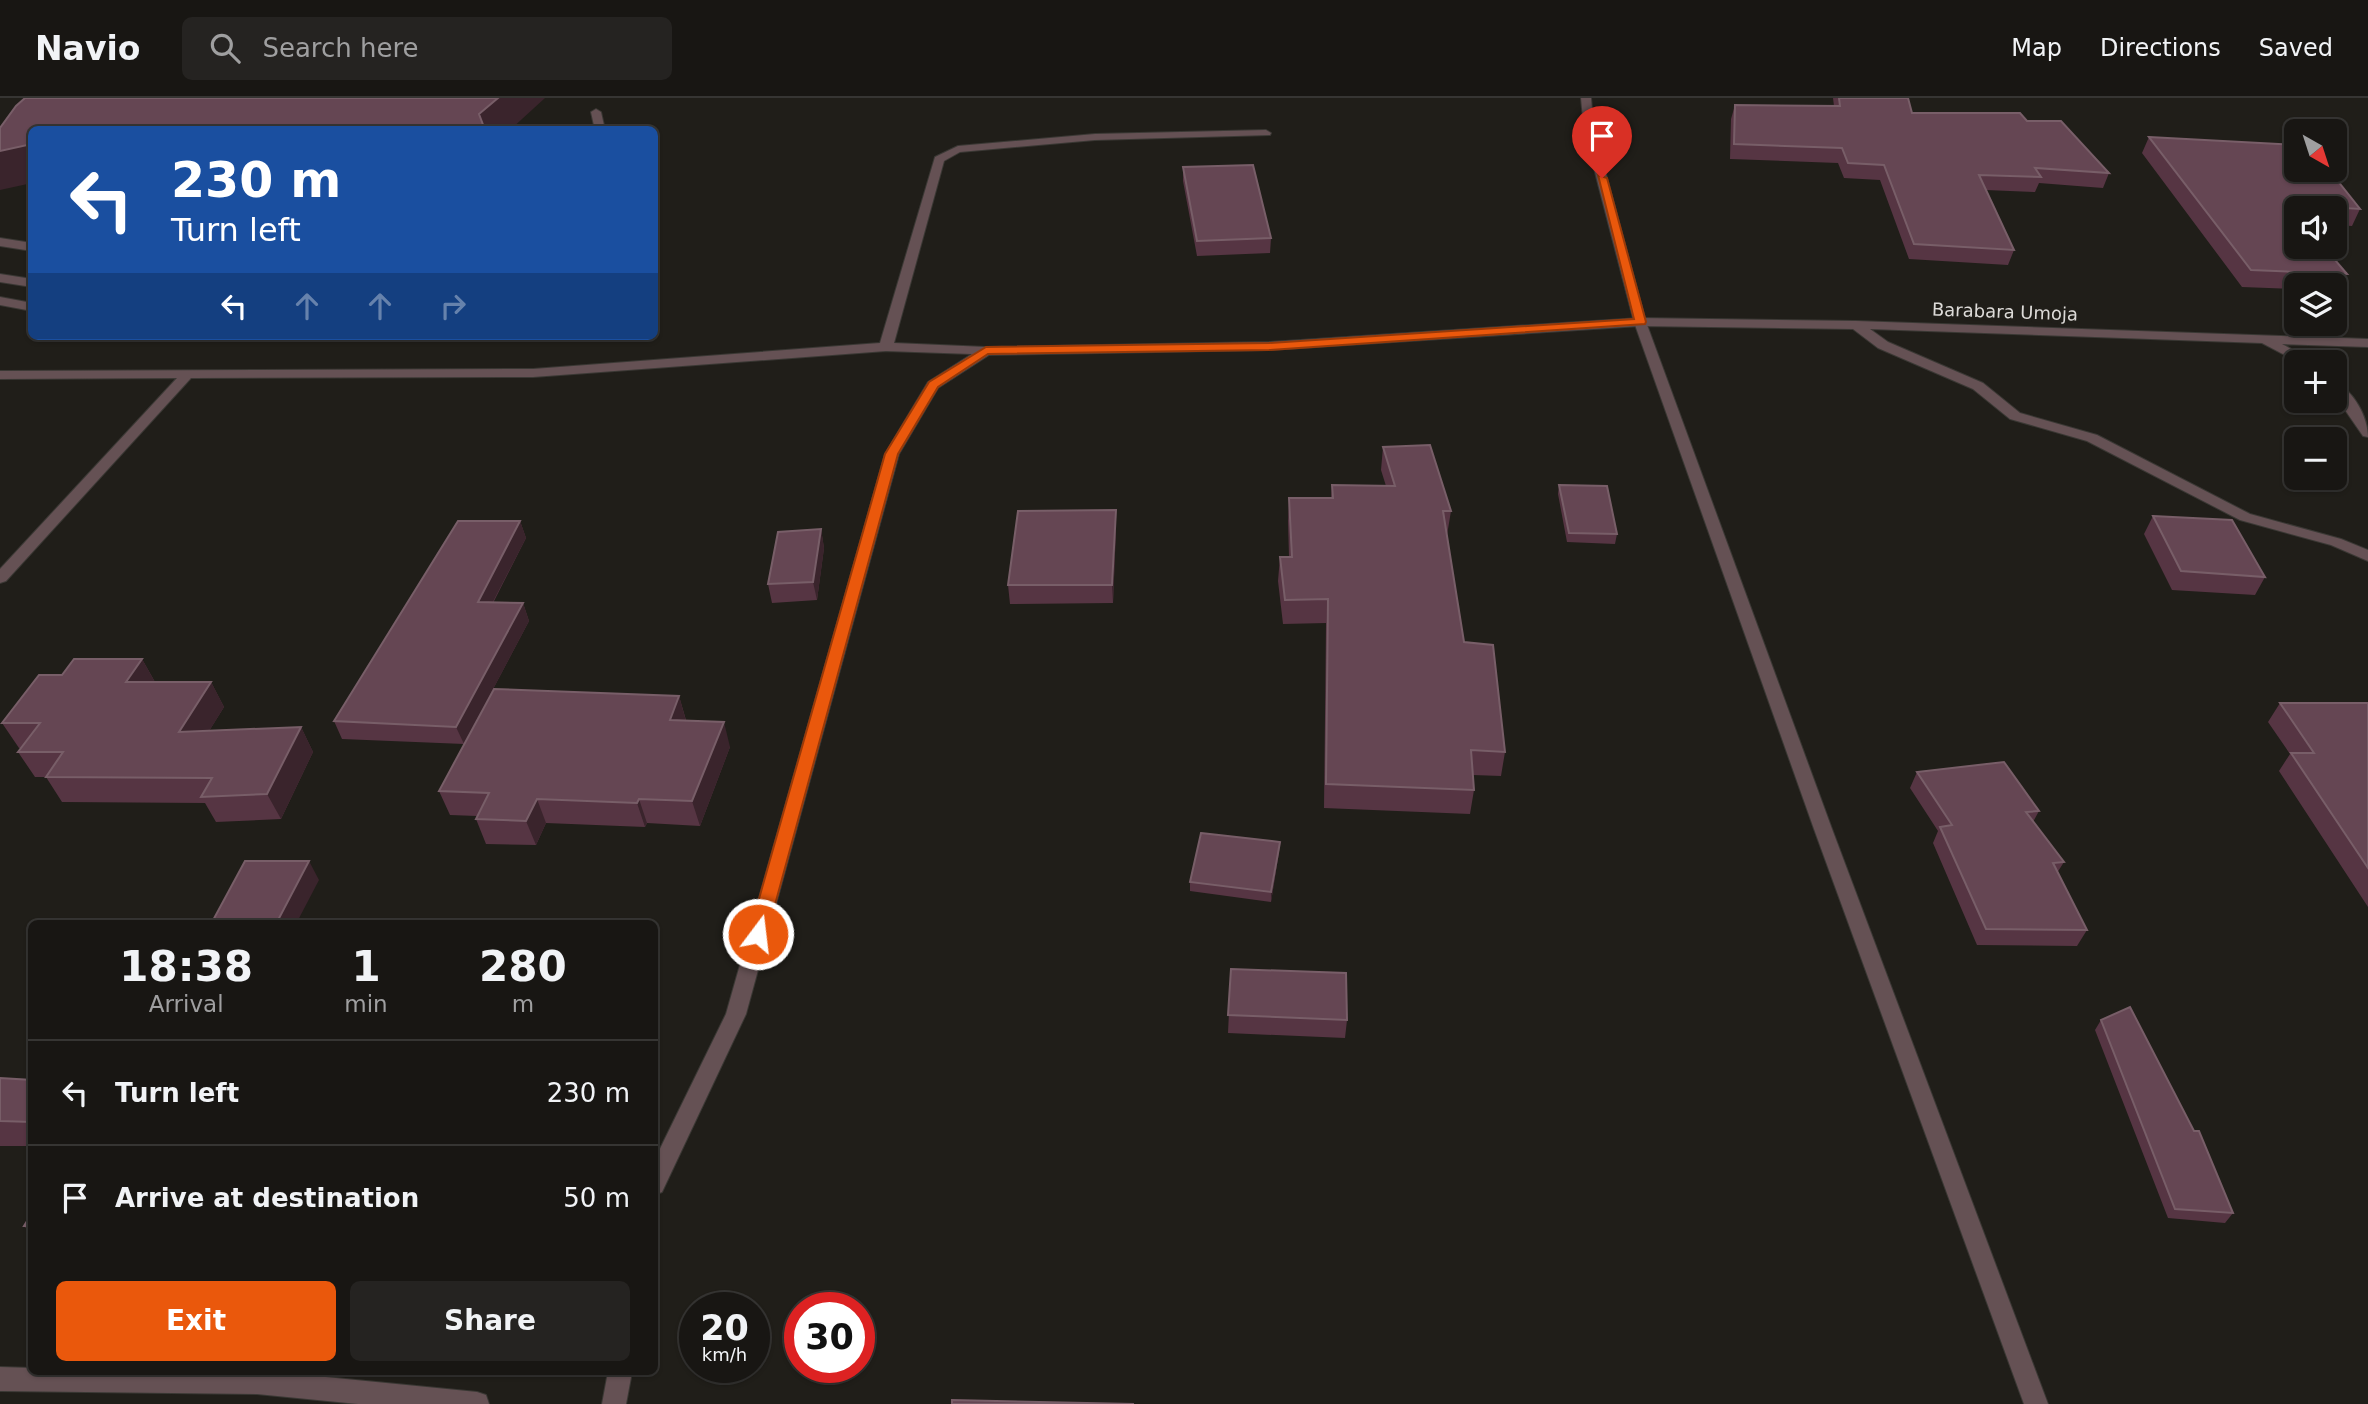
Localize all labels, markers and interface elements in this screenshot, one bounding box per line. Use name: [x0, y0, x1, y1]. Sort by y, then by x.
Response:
search box: [182, 17, 672, 80]
text: Navio: [35, 29, 140, 68]
icon: search: [206, 29, 244, 67]
text: Search here: [262, 33, 419, 63]
text: Map: [2011, 34, 2062, 62]
text: Directions: [2100, 34, 2221, 62]
text: Saved: [2259, 34, 2333, 62]
pin: [1572, 106, 1632, 178]
icon: arrive: [1583, 117, 1621, 155]
north arrow: [2284, 119, 2347, 182]
map controls: [2284, 119, 2347, 490]
text: 230 m: [171, 152, 341, 209]
icon: left: [56, 154, 147, 245]
button: sound: [2284, 196, 2347, 259]
text: Turn left: [171, 211, 301, 249]
button: layers: [2284, 273, 2347, 336]
icon: left: [215, 287, 253, 325]
icon: ahead: [288, 287, 326, 325]
icon: ahead: [361, 287, 399, 325]
icon: right: [434, 287, 472, 325]
street label: Barabara Umoja: [1932, 298, 2078, 325]
button: +: [2284, 350, 2347, 413]
button: −: [2284, 427, 2347, 490]
position arrow: [721, 897, 795, 971]
text: 18:38: [119, 942, 253, 991]
text: 1: [351, 942, 381, 991]
text: 280: [479, 942, 567, 991]
text: Arrival: [149, 991, 224, 1017]
text: min: [344, 991, 388, 1017]
text: m: [512, 991, 534, 1017]
icon: left: [56, 1074, 94, 1112]
text: Turn left: [115, 1078, 239, 1108]
text: 230 m: [547, 1078, 630, 1108]
icon: arrive: [56, 1179, 94, 1217]
text: Arrive at destination: [115, 1183, 419, 1213]
text: 50 m: [563, 1183, 630, 1213]
button: Exit: [56, 1281, 336, 1361]
button: Share: [350, 1281, 630, 1361]
speed limit sign: 30: [784, 1292, 875, 1383]
text: 20: [700, 1308, 749, 1348]
text: km/h: [702, 1344, 747, 1365]

